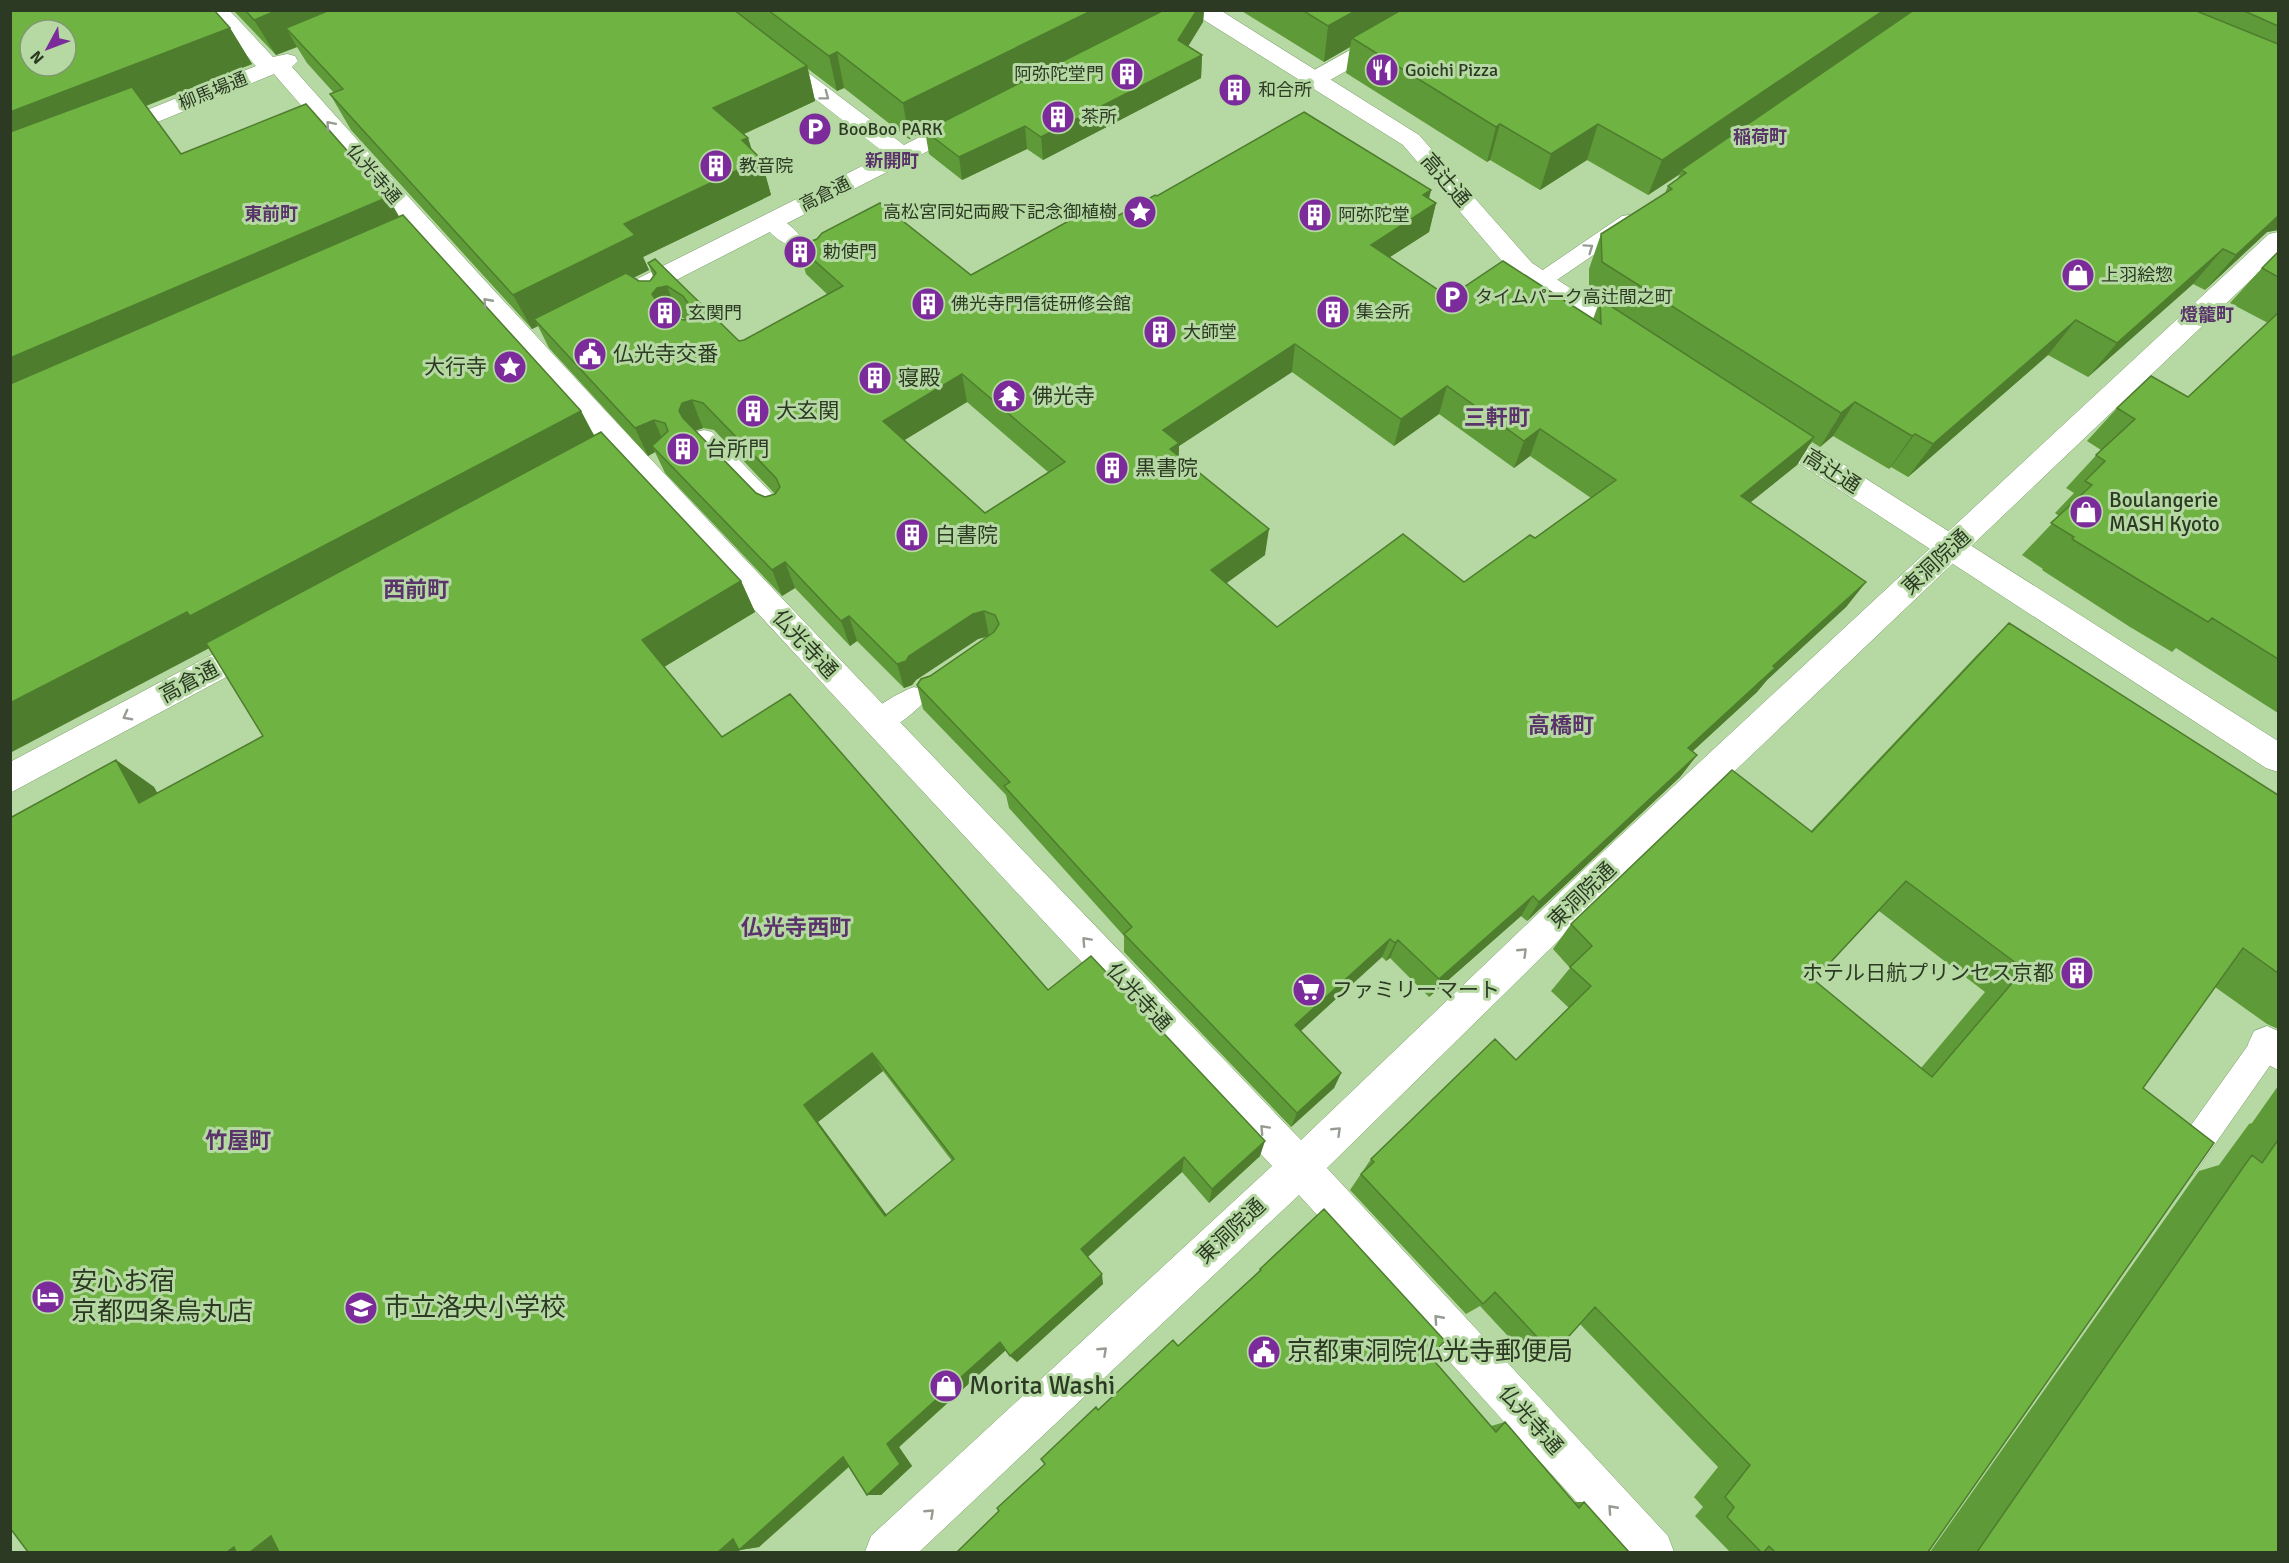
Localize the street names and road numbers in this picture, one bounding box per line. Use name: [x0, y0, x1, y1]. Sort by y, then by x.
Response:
street label: 柳馬場通: [176, 67, 250, 115]
street label: 仏光寺通: [342, 140, 406, 208]
street label: 高辻通: [1416, 148, 1476, 212]
street label: 高倉通: [796, 172, 854, 216]
street label: 高辻通: [1799, 443, 1865, 499]
street label: 東洞院通: [1896, 524, 1976, 600]
street label: 仏光寺通: [767, 604, 843, 684]
street label: 高倉通: [155, 656, 223, 708]
street label: 東洞院通: [1543, 856, 1621, 934]
street label: 仏光寺通: [1101, 957, 1177, 1037]
street label: 東洞院通: [1191, 1193, 1271, 1269]
street label: 仏光寺通: [1493, 1380, 1569, 1460]

